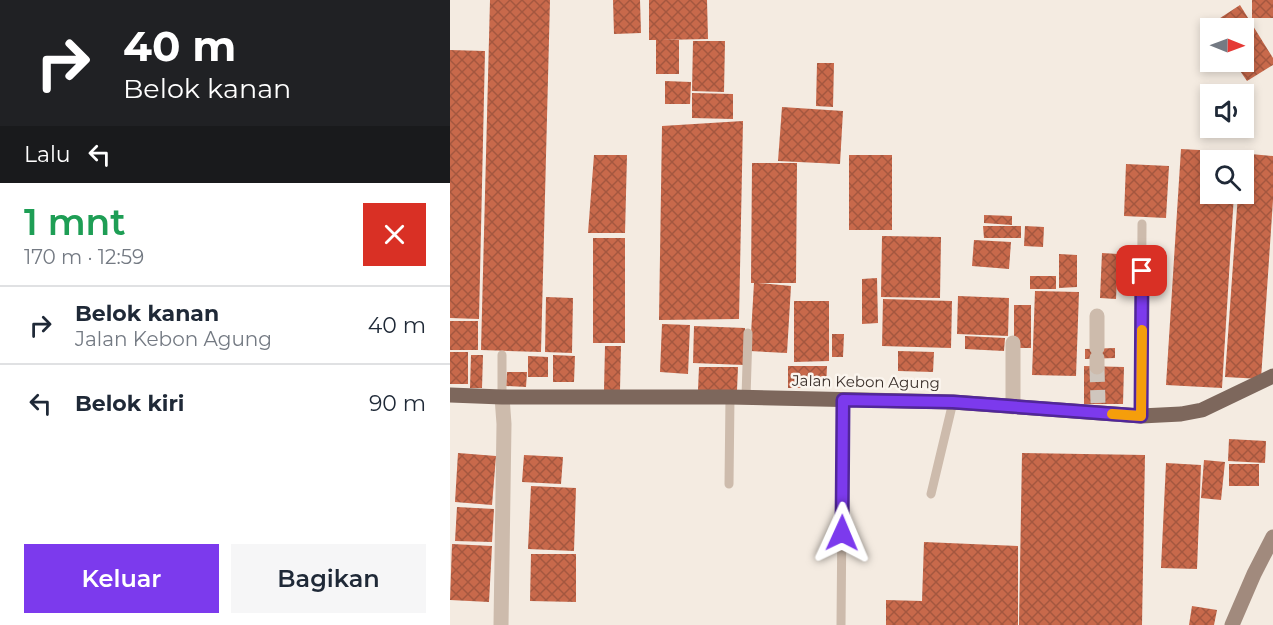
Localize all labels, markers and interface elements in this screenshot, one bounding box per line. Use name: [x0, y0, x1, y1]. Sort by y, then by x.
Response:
north arrow: [1200, 18, 1254, 72]
map controls: [1200, 18, 1254, 204]
text: 40 m: [123, 20, 236, 72]
icon: right: [24, 24, 102, 102]
text: Belok kanan: [123, 72, 291, 105]
button: sound: [1200, 84, 1254, 138]
icon: left: [83, 138, 116, 171]
text: Lalu: [24, 141, 71, 168]
button: search: [1200, 150, 1254, 204]
text: 1 mnt: [24, 200, 125, 244]
button: close: [363, 203, 426, 266]
text: 170 m · 12:59: [24, 245, 144, 269]
pin: [1116, 245, 1167, 296]
icon: arrive: [1125, 254, 1158, 287]
text: Belok kanan: [75, 300, 219, 327]
icon: right: [24, 309, 57, 342]
text: 40 m: [368, 312, 426, 339]
text: Jalan Kebon Agung: [75, 327, 272, 351]
street label: Jalan Kebon Agung: [791, 371, 940, 392]
icon: left: [24, 387, 57, 420]
text: Belok kiri: [75, 390, 184, 417]
text: 90 m: [369, 390, 426, 417]
position arrow: [810, 501, 874, 565]
button: Keluar: [24, 544, 219, 613]
button: Bagikan: [231, 544, 426, 613]

